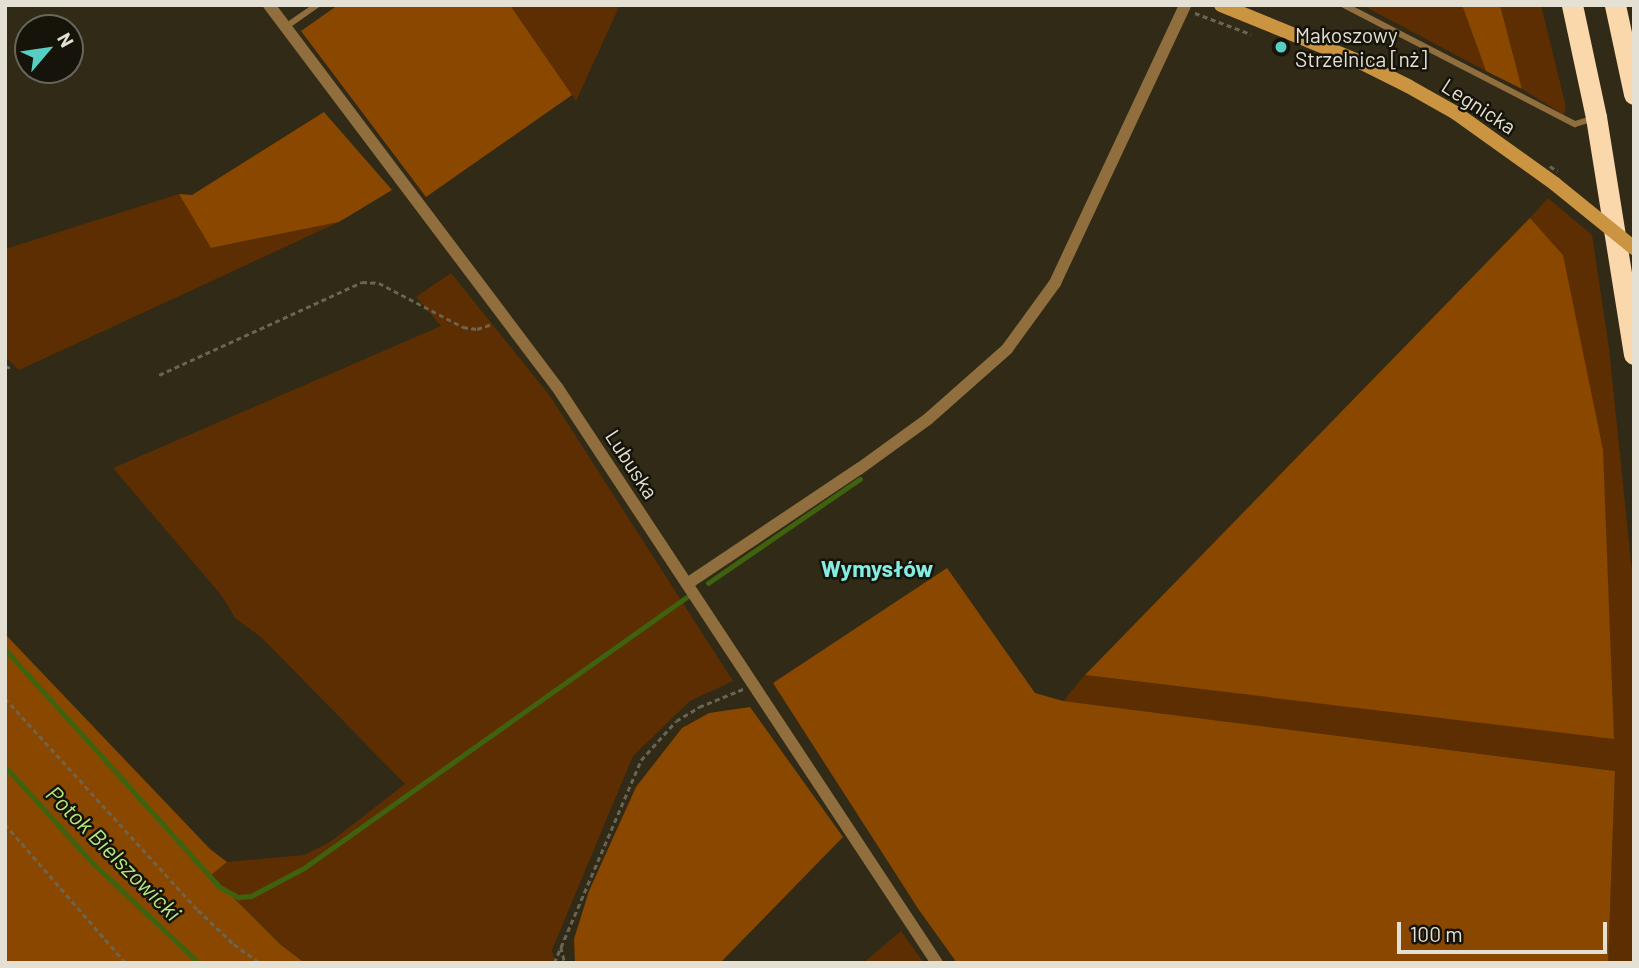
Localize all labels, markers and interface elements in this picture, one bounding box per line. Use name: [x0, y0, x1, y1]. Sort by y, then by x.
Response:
north arrow: [14, 14, 84, 84]
place label: Makoszowy Strzelnica [nż]: [1295, 22, 1427, 72]
text: N: [53, 28, 79, 51]
marker: Makoszowy Strzelnica [nż]: [1273, 39, 1289, 55]
street label: Legnicka: [1437, 73, 1521, 139]
street label: Lubuska: [600, 425, 664, 503]
district label: Wymysłów: [821, 554, 933, 582]
water label: Potok Bielszowicki: [41, 780, 187, 926]
scale bar: [1401, 908, 1611, 952]
text: 100 m: [1410, 921, 1463, 946]

